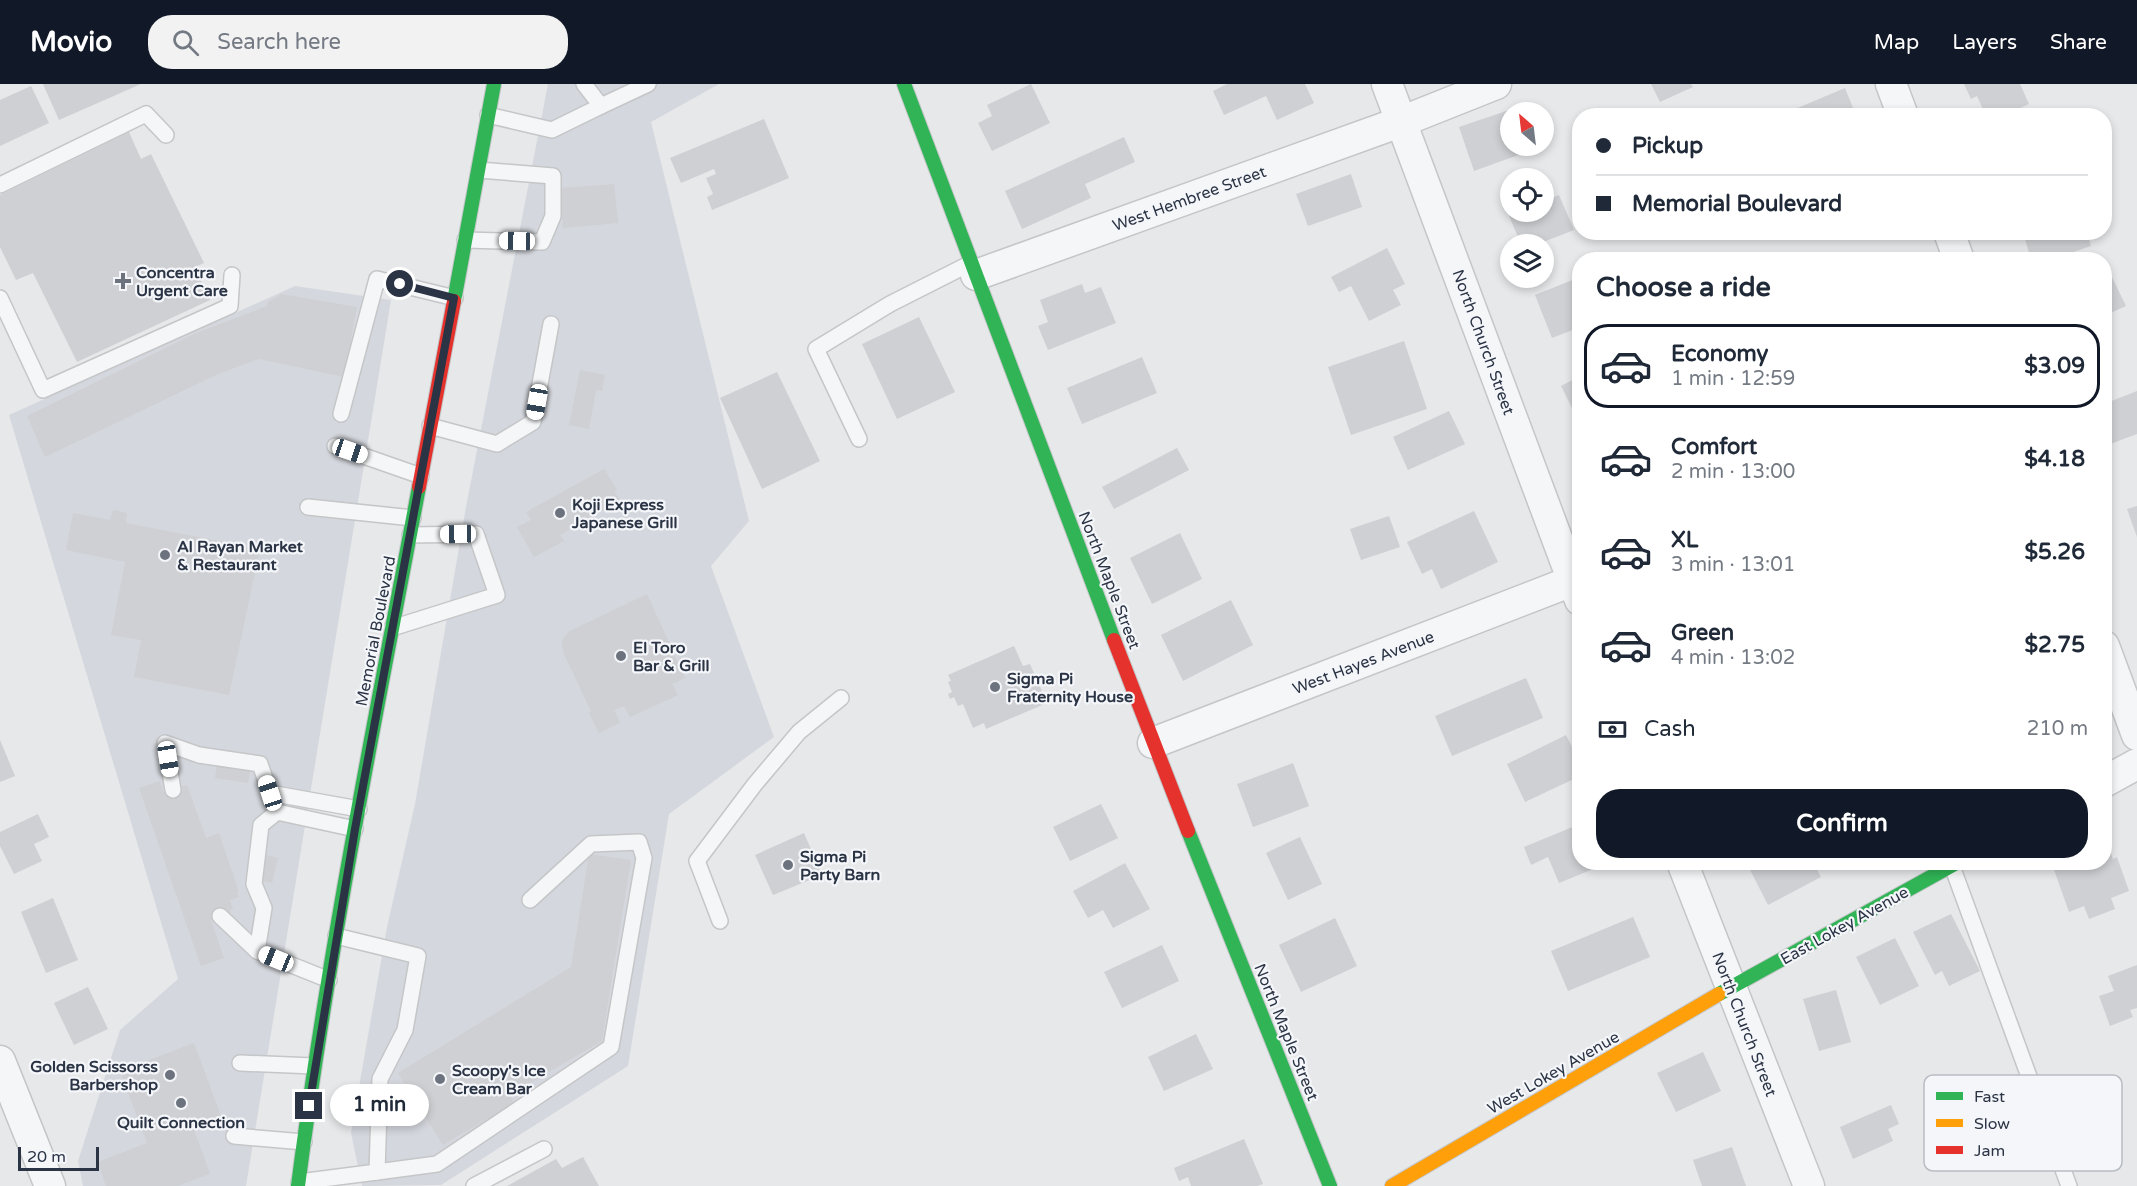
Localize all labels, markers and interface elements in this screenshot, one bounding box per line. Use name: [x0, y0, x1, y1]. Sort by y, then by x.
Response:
search box: [148, 15, 568, 69]
text: Movio: [30, 25, 112, 59]
icon: search: [169, 26, 202, 59]
text: Search here: [217, 29, 341, 55]
text: Map: [1874, 30, 1919, 55]
text: Layers: [1952, 30, 2017, 55]
text: Share: [2050, 30, 2107, 55]
north arrow: [1500, 102, 1554, 156]
map controls: [1500, 102, 1554, 288]
text: Pickup: [1632, 133, 1703, 159]
street label: West Hembree Street: [1110, 162, 1269, 236]
button: locate: [1500, 168, 1554, 222]
text: Memorial Boulevard: [1632, 191, 1842, 217]
car: [499, 232, 535, 250]
button: layers: [1500, 234, 1554, 288]
place label: Concentra Urgent Care: [136, 263, 228, 301]
street label: North Church Street: [1447, 267, 1519, 418]
route start: [386, 270, 413, 297]
text: Choose a ride: [1596, 271, 1771, 304]
marker: Concentra Urgent Care: [114, 272, 132, 290]
icon: car: [1599, 339, 1653, 393]
text: Economy: [1671, 341, 1768, 367]
text: $3.09: [2024, 353, 2085, 379]
text: 1 min · 12:59: [1671, 367, 1795, 391]
car: [525, 383, 549, 421]
icon: car: [1599, 432, 1653, 486]
text: Comfort: [1671, 434, 1757, 460]
car: [330, 437, 370, 465]
text: $4.18: [2024, 446, 2085, 472]
text: 2 min · 13:00: [1671, 460, 1795, 484]
place label: Koji Express Japanese Grill: [571, 495, 677, 533]
marker: Koji Express Japanese Grill: [553, 506, 567, 520]
street label: North Maple Street: [1074, 509, 1145, 652]
car: [440, 525, 476, 543]
icon: car: [1599, 525, 1653, 579]
text: XL: [1671, 527, 1698, 553]
place label: Al Rayan Market & Restaurant: [177, 537, 304, 575]
text: $5.26: [2024, 539, 2085, 565]
marker: Al Rayan Market & Restaurant: [158, 548, 172, 562]
text: 3 min · 13:01: [1671, 553, 1795, 577]
street label: Memorial Boulevard: [352, 554, 400, 708]
icon: car: [1599, 618, 1653, 672]
text: Green: [1671, 620, 1734, 646]
street label: West Hayes Avenue: [1290, 627, 1437, 699]
text: $2.75: [2024, 632, 2085, 658]
place label: El Toro Bar & Grill: [633, 638, 709, 676]
text: 4 min · 13:02: [1671, 646, 1795, 670]
marker: El Toro Bar & Grill: [614, 649, 628, 663]
place label: Sigma Pi Fraternity House: [1007, 669, 1133, 707]
marker: Sigma Pi Fraternity House: [988, 680, 1002, 694]
icon: cash: [1596, 713, 1629, 746]
text: Cash: [1644, 716, 1696, 742]
text: 210 m: [2027, 717, 2088, 741]
car: [156, 740, 180, 778]
car: [256, 773, 284, 813]
button: Confirm: [1596, 789, 2088, 858]
place label: Sigma Pi Party Barn: [800, 847, 880, 885]
marker: Sigma Pi Party Barn: [781, 858, 795, 872]
street label: East Lokey Avenue: [1777, 882, 1912, 969]
car: [256, 944, 296, 974]
street label: North Church Street: [1707, 949, 1781, 1099]
street label: North Maple Street: [1249, 961, 1323, 1104]
street label: West Lokey Avenue: [1484, 1027, 1623, 1119]
place label: Golden Scissorss Barbershop: [30, 1057, 158, 1095]
place label: Scoopy's Ice Cream Bar: [452, 1061, 546, 1099]
marker: Golden Scissorss Barbershop: [163, 1068, 177, 1082]
marker: Scoopy's Ice Cream Bar: [433, 1072, 447, 1086]
legend: [1924, 1075, 2122, 1171]
callout: 1 min: [330, 1085, 429, 1127]
text: Fast: [1974, 1087, 2005, 1107]
route end: [295, 1092, 322, 1119]
text: 1 min: [353, 1093, 406, 1117]
marker: Quilt Connection: [174, 1096, 188, 1110]
place label: Quilt Connection: [117, 1113, 245, 1133]
text: Slow: [1974, 1114, 2010, 1134]
text: Jam: [1974, 1141, 2005, 1161]
scale bar: [18, 1144, 99, 1172]
text: 20 m: [27, 1147, 66, 1167]

